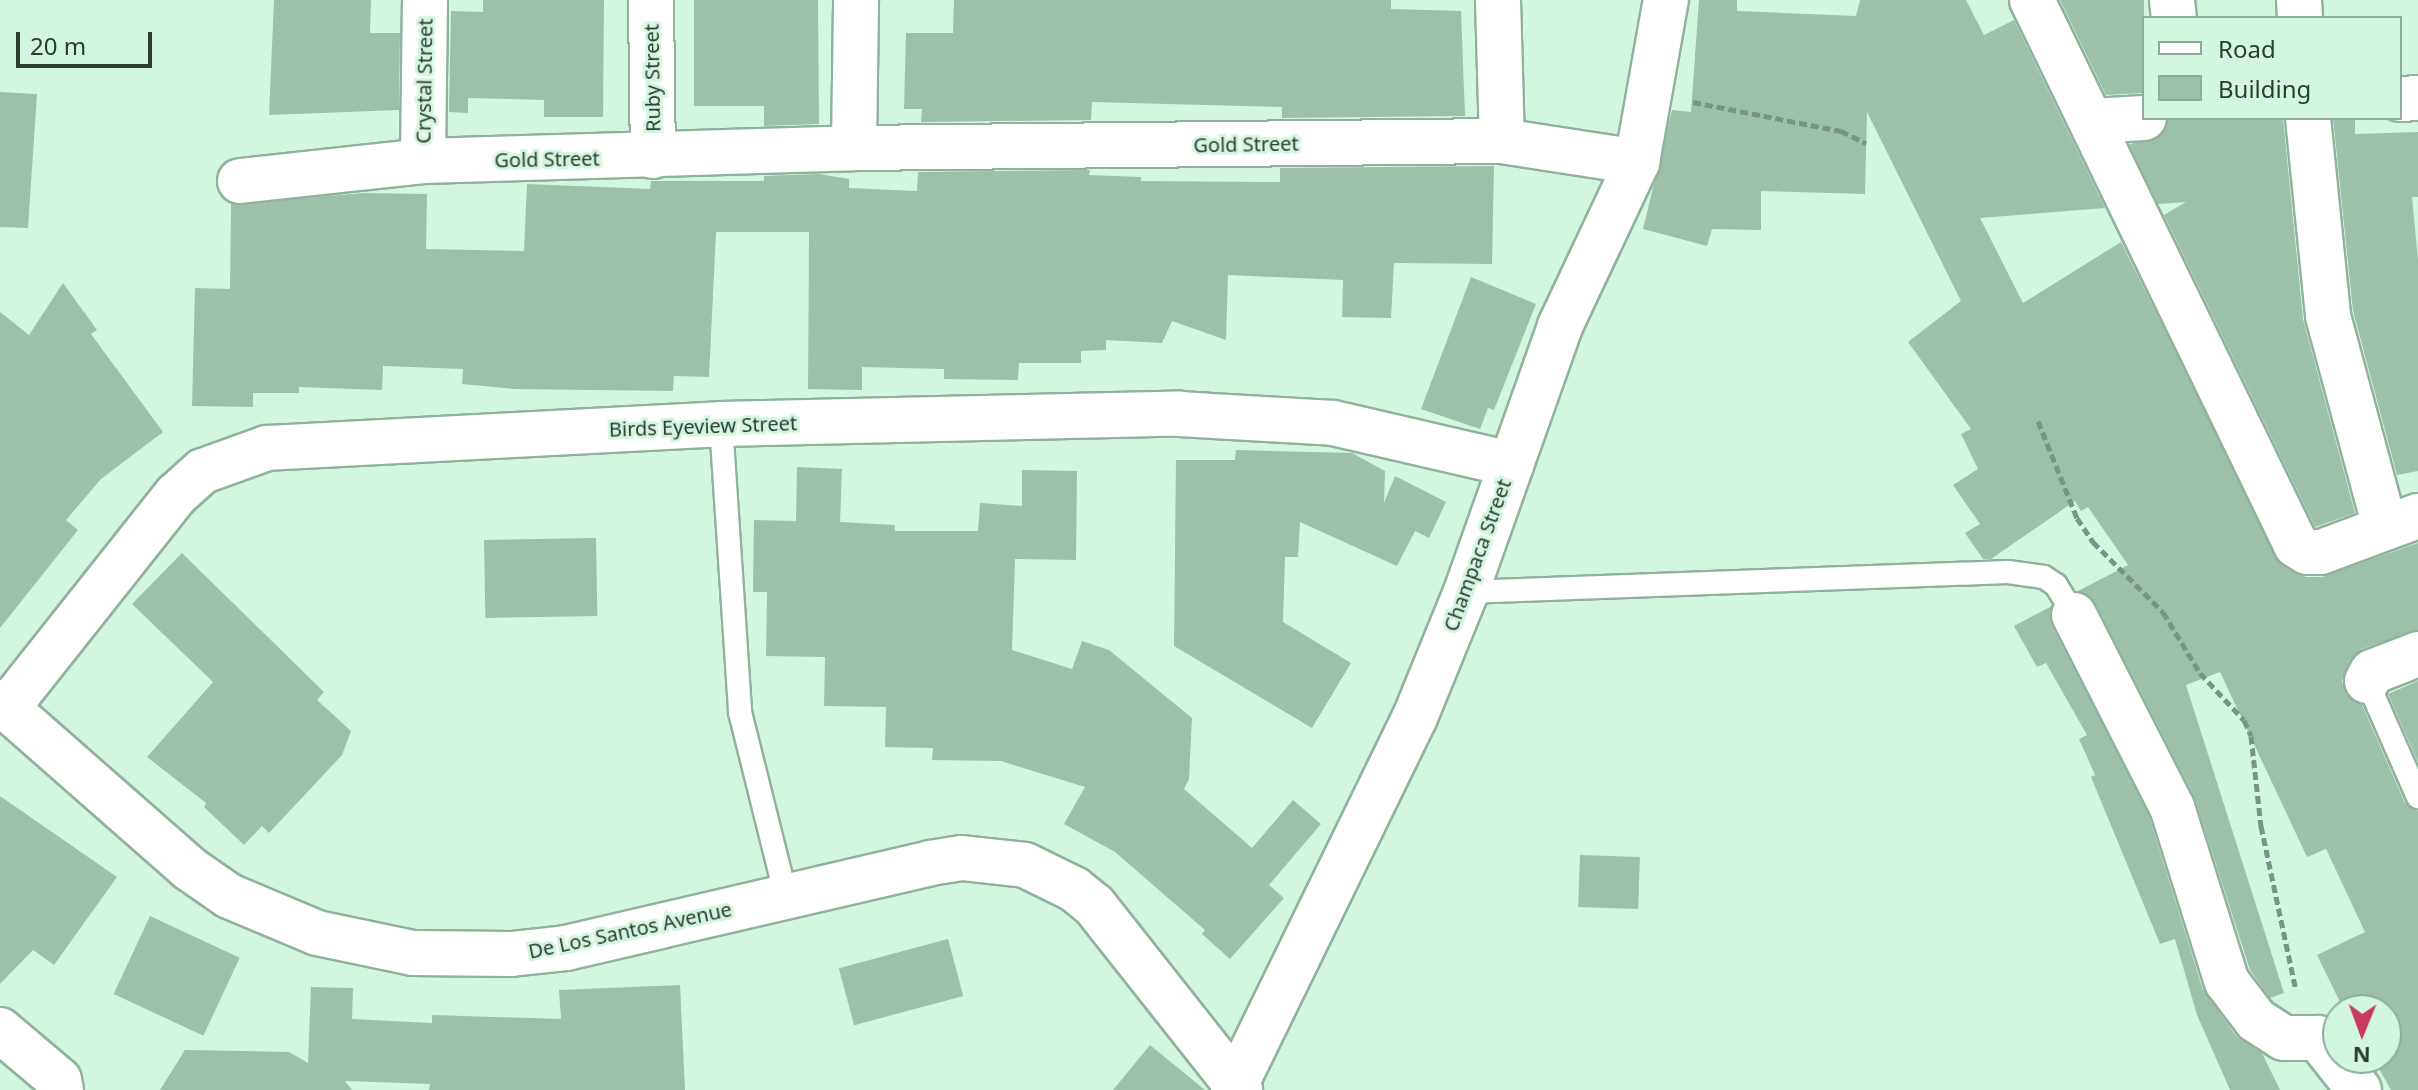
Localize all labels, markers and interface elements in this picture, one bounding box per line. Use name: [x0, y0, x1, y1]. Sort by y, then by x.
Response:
scale bar: [20, 16, 156, 66]
legend: [2142, 16, 2402, 120]
street label: Crystal Street: [411, 18, 437, 144]
street label: Ruby Street: [639, 24, 665, 132]
text: 20 m: [30, 29, 86, 62]
text: Road: [2218, 32, 2276, 65]
text: Building: [2218, 72, 2311, 105]
street label: Gold Street: [1193, 131, 1299, 157]
street label: Gold Street: [494, 146, 600, 172]
street label: Birds Eyeview Street: [609, 411, 797, 441]
street label: Champaca Street: [1438, 476, 1516, 634]
street label: De Los Santos Avenue: [526, 897, 734, 963]
north arrow: [2322, 994, 2402, 1074]
text: N: [2352, 1041, 2371, 1071]

